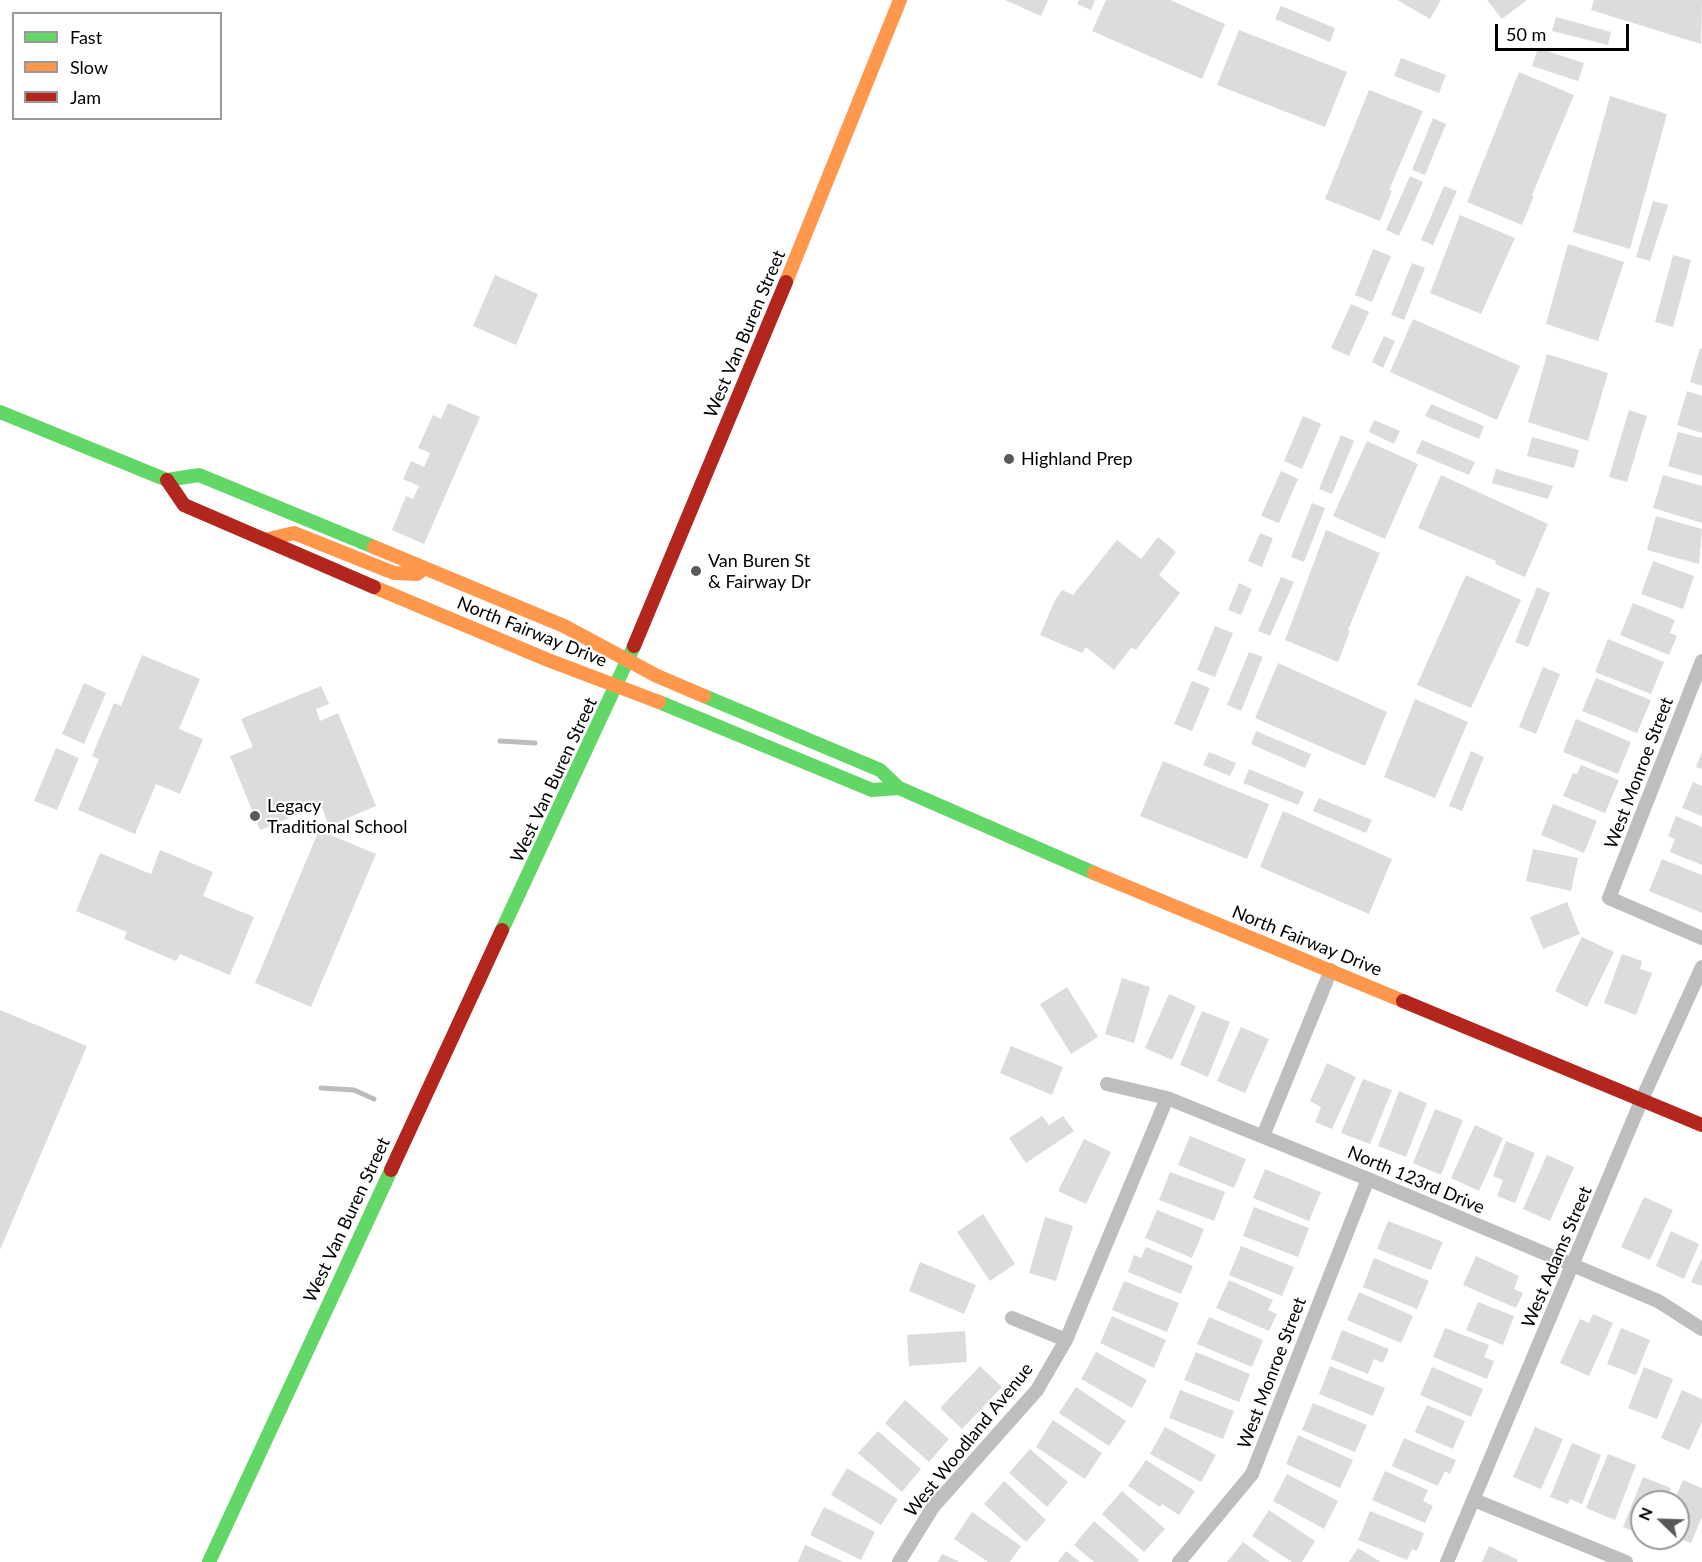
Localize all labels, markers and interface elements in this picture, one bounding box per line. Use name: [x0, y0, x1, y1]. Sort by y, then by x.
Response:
legend: [12, 12, 222, 120]
scale bar: [1498, 12, 1632, 50]
text: 50 m: [1506, 23, 1546, 45]
text: Fast: [70, 26, 102, 48]
text: Slow: [70, 56, 108, 78]
text: Jam: [70, 86, 101, 108]
street label: West Van Buren Street: [700, 247, 790, 421]
place label: Highland Prep: [1021, 448, 1133, 470]
marker: Highland Prep: [1002, 452, 1016, 466]
place label: Van Buren St & Fairway Dr: [708, 550, 811, 592]
marker: Van Buren St & Fairway Dr: [689, 564, 703, 578]
street label: North Fairway Drive: [454, 592, 610, 672]
street label: West Van Buren Street: [506, 694, 602, 866]
street label: West Monroe Street: [1600, 694, 1678, 852]
place label: Legacy Traditional School: [267, 795, 408, 838]
marker: Legacy Traditional School: [248, 809, 262, 823]
street label: North Fairway Drive: [1229, 901, 1385, 981]
street label: West Van Buren Street: [299, 1134, 395, 1306]
street label: North 123rd Drive: [1344, 1141, 1488, 1219]
street label: West Adams Street: [1517, 1183, 1597, 1331]
street label: West Monroe Street: [1233, 1294, 1311, 1452]
street label: West Woodland Avenue: [900, 1359, 1038, 1521]
north arrow: [1630, 1490, 1690, 1550]
text: N: [1634, 1504, 1656, 1523]

